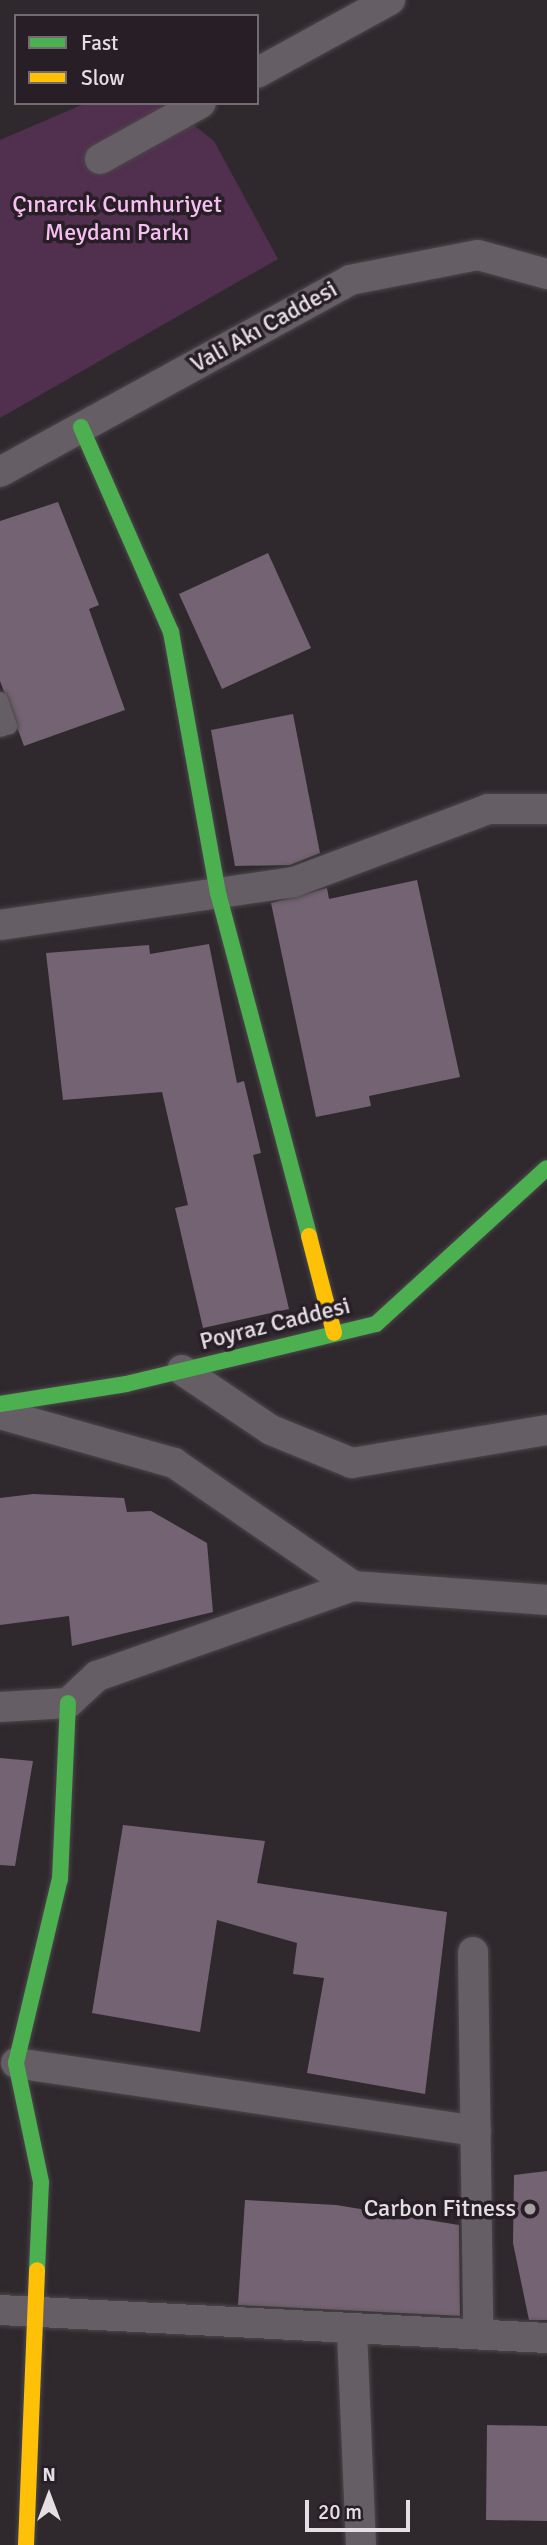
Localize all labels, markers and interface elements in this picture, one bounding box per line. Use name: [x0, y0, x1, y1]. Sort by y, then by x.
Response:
legend: [14, 14, 259, 105]
text: Fast: [81, 30, 118, 56]
text: Slow: [81, 65, 125, 91]
park label: Çınarcık Cumhuriyet Meydanı Parkı: [12, 191, 222, 247]
street label: Vali Akı Caddesi: [186, 275, 342, 379]
street label: Poyraz Caddesi: [197, 1291, 353, 1357]
place label: Carbon Fitness: [364, 2195, 516, 2223]
marker: Carbon Fitness: [522, 2201, 538, 2217]
north arrow: [14, 2461, 84, 2531]
text: N: [42, 2463, 56, 2487]
scale bar: [309, 2486, 414, 2530]
text: 20 m: [318, 2499, 362, 2525]

